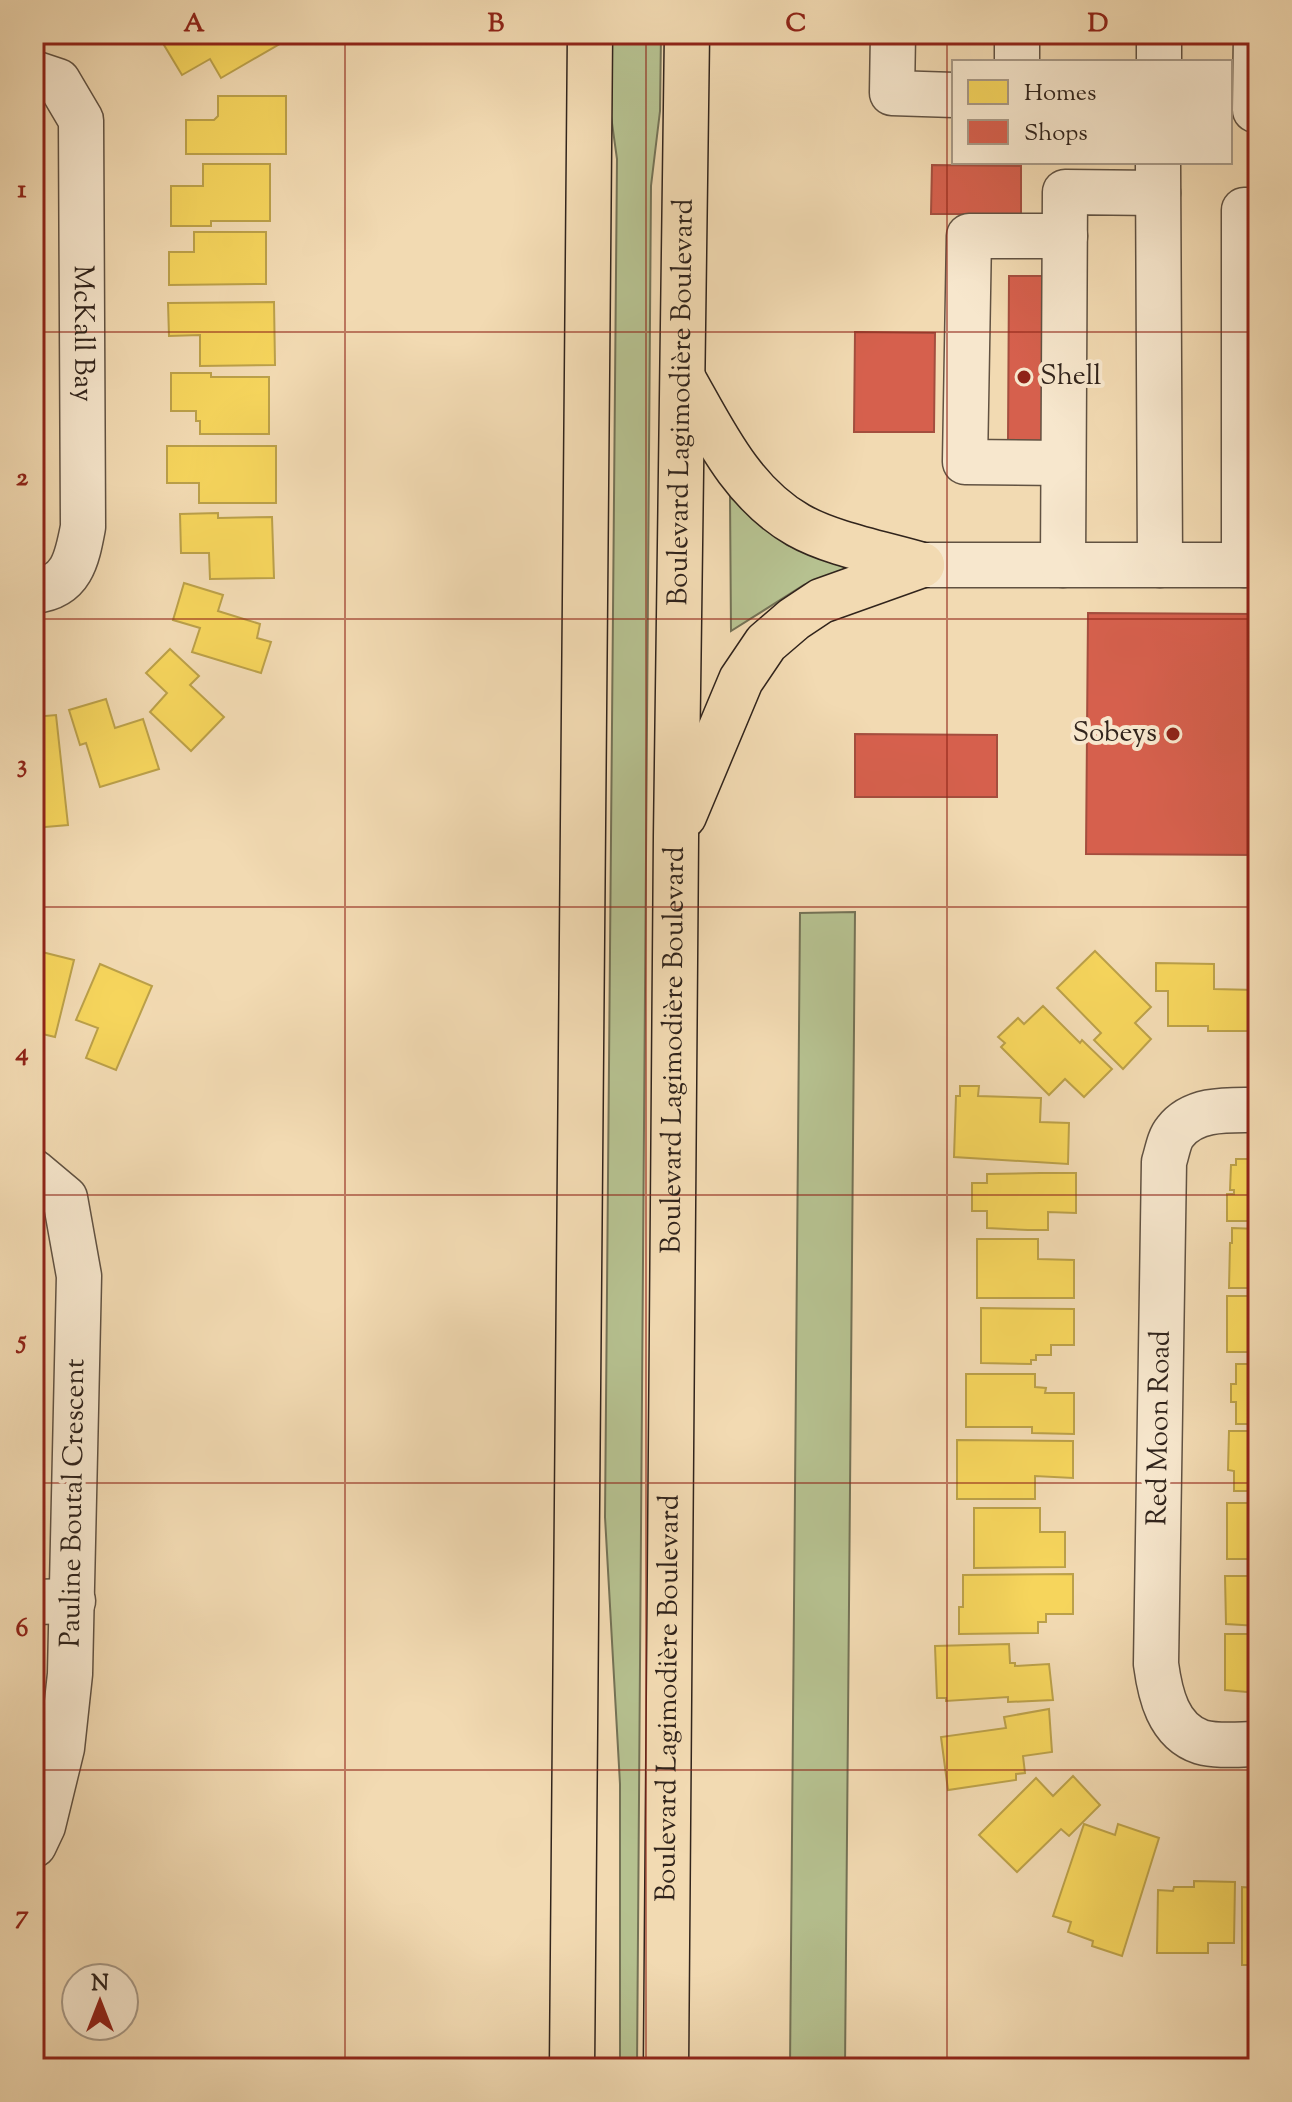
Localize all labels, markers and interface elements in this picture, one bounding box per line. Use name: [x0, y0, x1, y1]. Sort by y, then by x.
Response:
text: A: [183, 6, 205, 43]
text: B: [488, 6, 505, 43]
text: C: [786, 6, 806, 43]
text: D: [1088, 6, 1108, 43]
legend: [952, 60, 1232, 164]
text: Homes: [1024, 77, 1096, 111]
text: Shops: [1024, 117, 1088, 151]
text: 1: [18, 172, 27, 209]
street label: Boulevard Lagimodière Boulevard: [659, 198, 705, 606]
street label: McKall Bay: [62, 265, 102, 402]
place label: Shell: [1040, 357, 1102, 397]
marker: Shell: [1015, 368, 1033, 386]
text: 2: [16, 460, 29, 497]
place label: Sobeys: [1072, 714, 1157, 754]
marker: Sobeys: [1164, 725, 1182, 743]
text: 3: [17, 747, 27, 784]
street label: Boulevard Lagimodière Boulevard: [653, 846, 696, 1254]
text: 4: [14, 1035, 29, 1072]
text: 5: [16, 1323, 27, 1360]
street label: Red Moon Road: [1138, 1330, 1182, 1526]
street label: Pauline Boutal Crescent: [51, 1358, 97, 1648]
street label: Boulevard Lagimodière Boulevard: [647, 1494, 691, 1902]
text: 6: [16, 1611, 29, 1648]
text: 7: [15, 1898, 29, 1935]
north arrow: [60, 1962, 140, 2042]
text: N: [91, 1969, 109, 2001]

